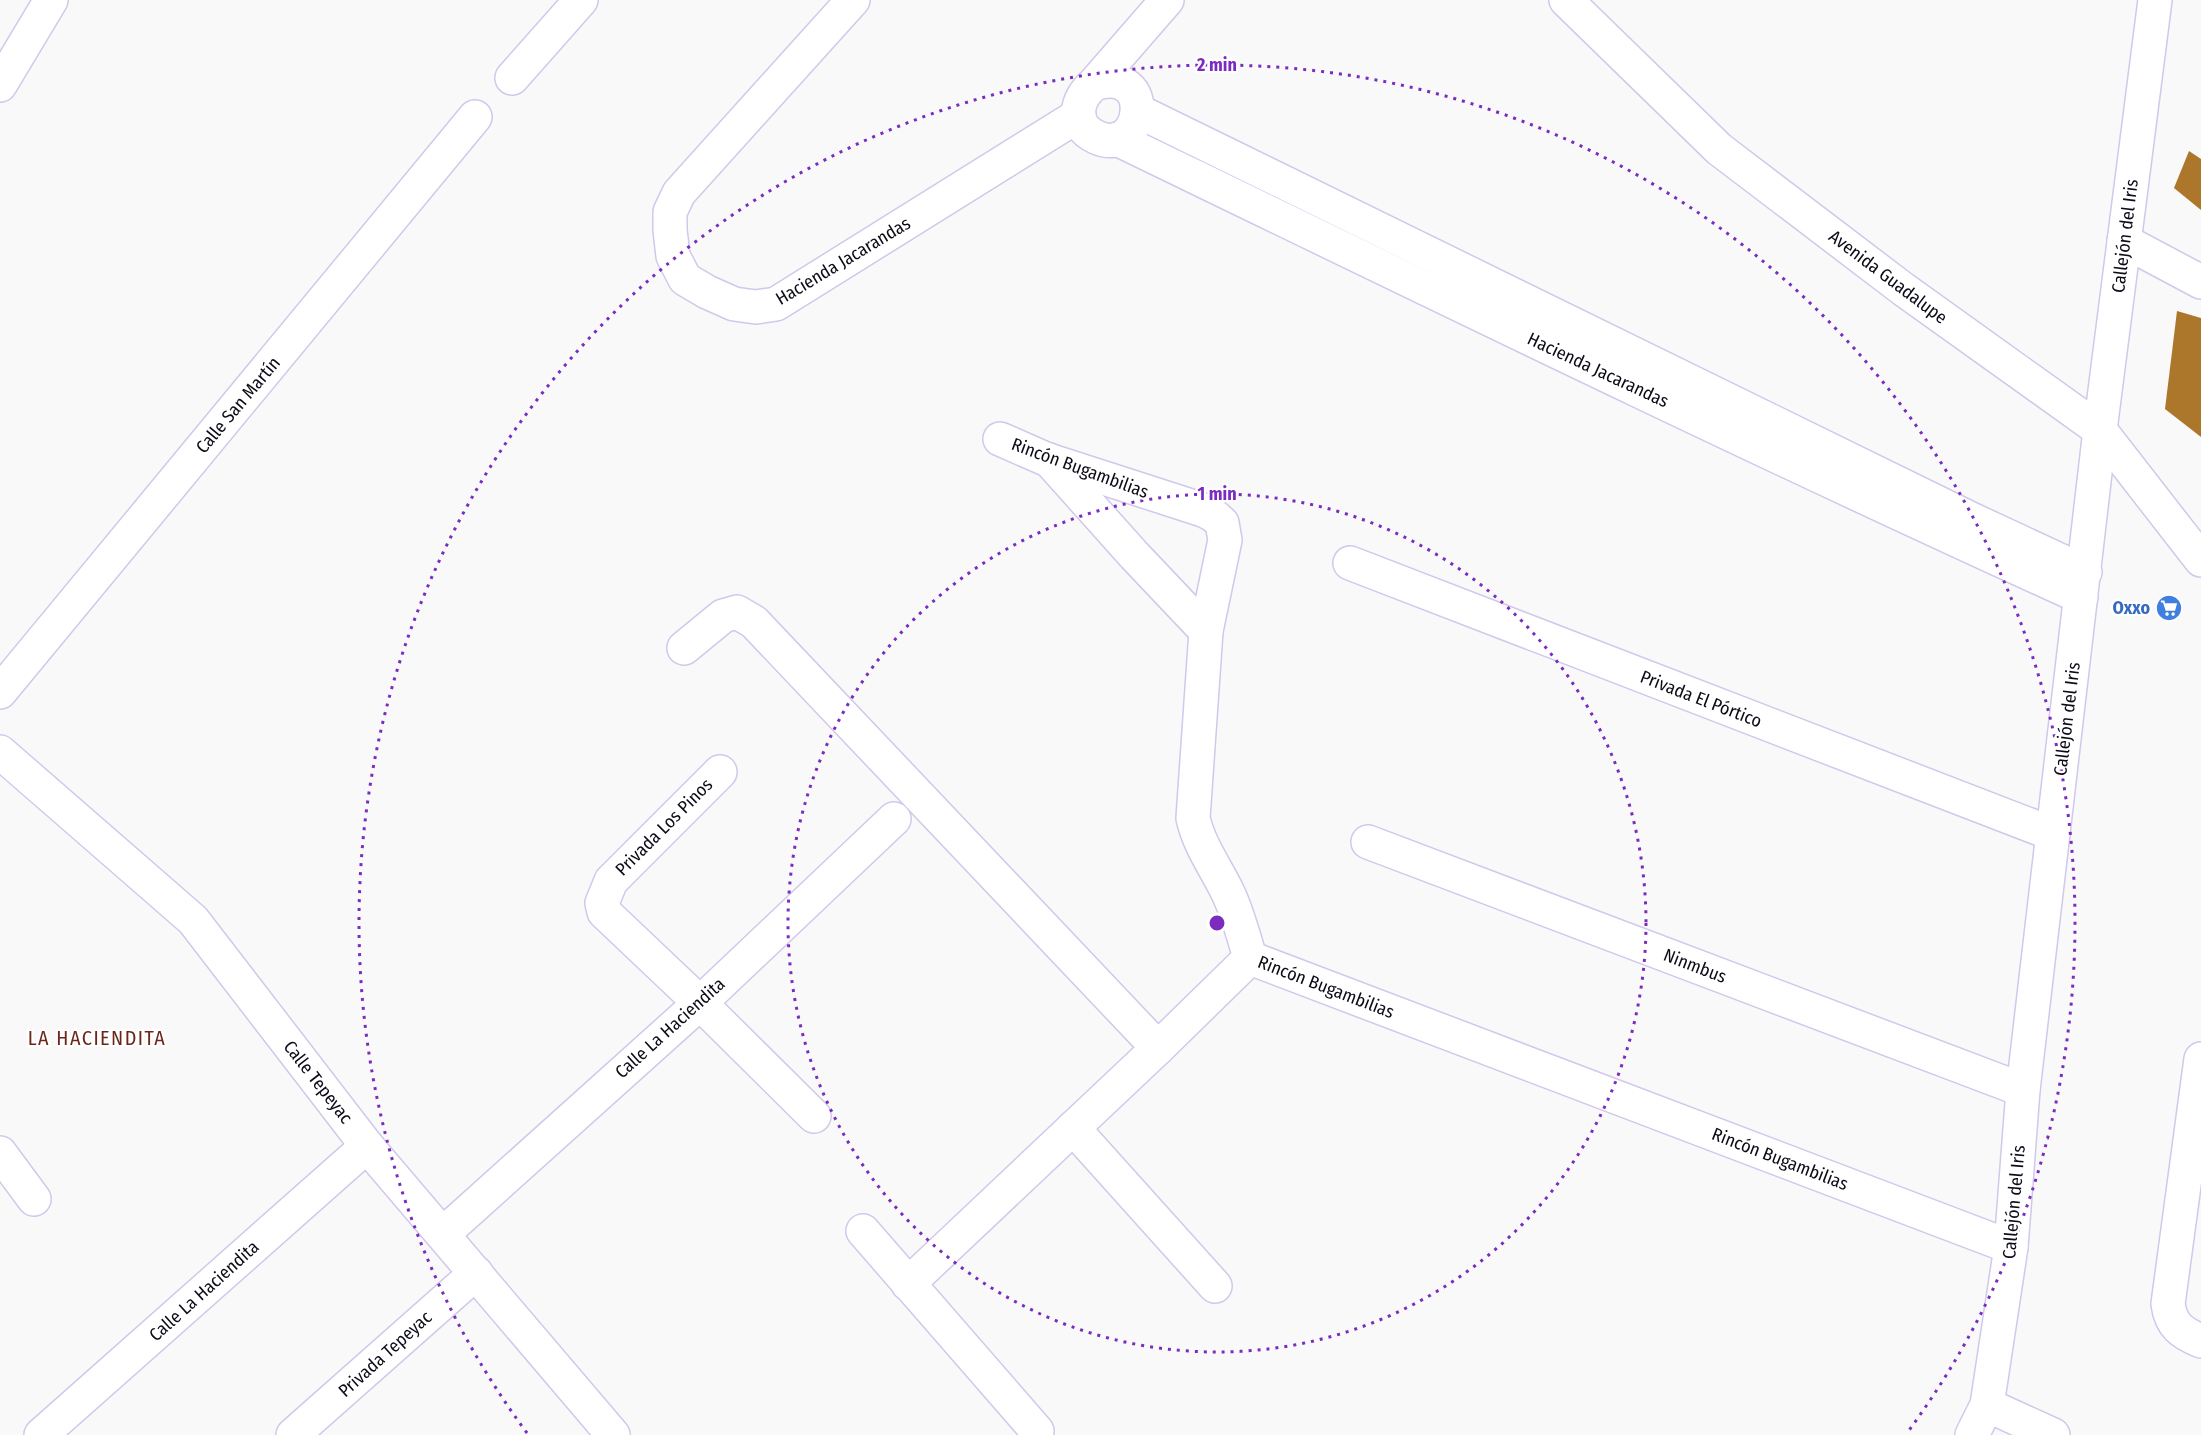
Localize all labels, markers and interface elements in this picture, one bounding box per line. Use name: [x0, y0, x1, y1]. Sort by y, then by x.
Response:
text: 2 min: [1196, 54, 1237, 76]
street label: Callejón del Iris: [2107, 178, 2143, 294]
street label: Hacienda Jacarandas: [772, 212, 915, 310]
street label: Avenida Guadalupe: [1824, 225, 1952, 329]
street label: Hacienda Jacarandas: [1524, 328, 1672, 412]
street label: Calle San Martín: [191, 352, 285, 458]
street label: Rincón Bugambilias: [1008, 433, 1152, 503]
text: 1 min: [1197, 483, 1237, 505]
supermarket icon: Oxxo: [2154, 593, 2184, 623]
place label: Oxxo: [2113, 597, 2150, 619]
street label: Callejón del Iris: [2049, 661, 2085, 777]
street label: Privada El Pórtico: [1637, 666, 1765, 732]
street label: Privada Los Pinos: [611, 773, 718, 880]
centre of rings: [1207, 913, 1227, 933]
street label: Ninmbus: [1660, 944, 1730, 988]
street label: Rincón Bugambilias: [1255, 951, 1398, 1023]
street label: Calle La Haciendita: [611, 973, 730, 1083]
district label: LA HACIENDITA: [28, 1026, 166, 1050]
street label: Calle Tepeyac: [279, 1036, 357, 1128]
street label: Rincón Bugambilias: [1709, 1123, 1852, 1195]
street label: Callejón del Iris: [1998, 1144, 2030, 1260]
street label: Calle La Haciendita: [145, 1236, 264, 1346]
street label: Privada Tepeyac: [334, 1306, 436, 1402]

